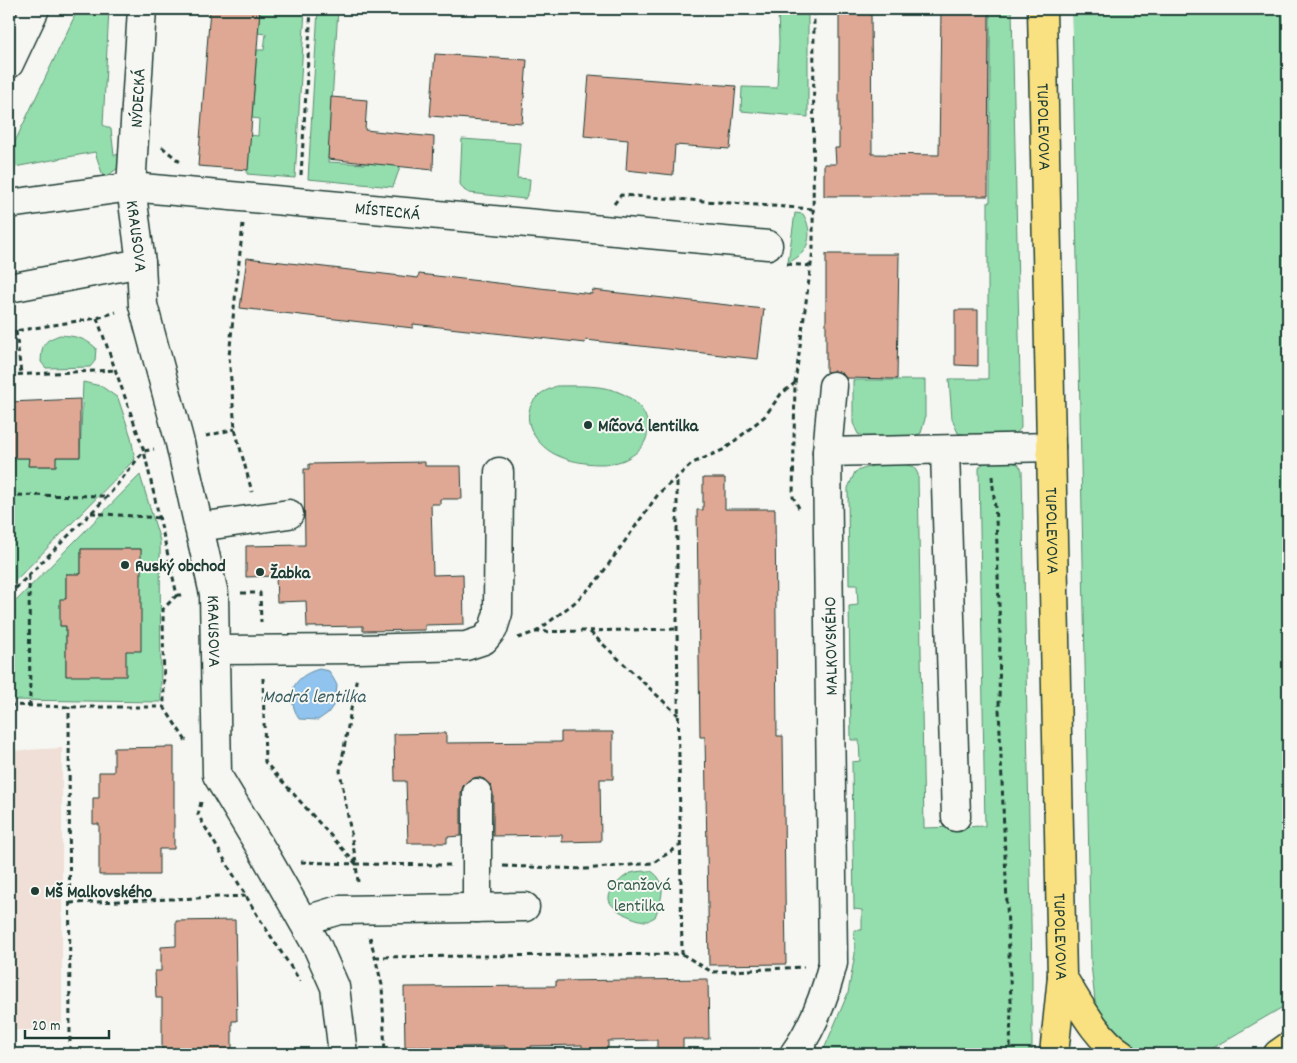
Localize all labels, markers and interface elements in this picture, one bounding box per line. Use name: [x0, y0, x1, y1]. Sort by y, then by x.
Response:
street label: NÝDECKÁ: [125, 68, 154, 129]
street label: TUPOLEVOVA: [1029, 83, 1055, 171]
street label: MÍSTECKÁ: [354, 197, 421, 228]
street label: KRAUSOVA: [118, 199, 151, 273]
place label: Míčová lentilka: [598, 415, 699, 440]
marker: Míčová lentilka: [582, 419, 594, 431]
street label: TUPOLEVOVA: [1037, 487, 1064, 575]
place label: Ruský obchod: [135, 555, 226, 580]
marker: Ruský obchod: [119, 559, 131, 571]
place label: Žabka: [270, 562, 311, 587]
marker: Žabka: [254, 566, 266, 578]
street label: KRAUSOVA: [199, 595, 225, 668]
street label: MALKOVSKÉHO: [819, 596, 846, 696]
water label: Modrá lentilka: [263, 685, 366, 712]
park label: Oranžová lentilka: [607, 874, 671, 920]
place label: MŠ Malkovského: [45, 881, 152, 906]
marker: MŠ Malkovského: [29, 885, 41, 897]
street label: TUPOLEVOVA: [1045, 893, 1072, 981]
scale bar: [25, 1008, 109, 1040]
text: 20 m: [32, 1016, 60, 1038]

